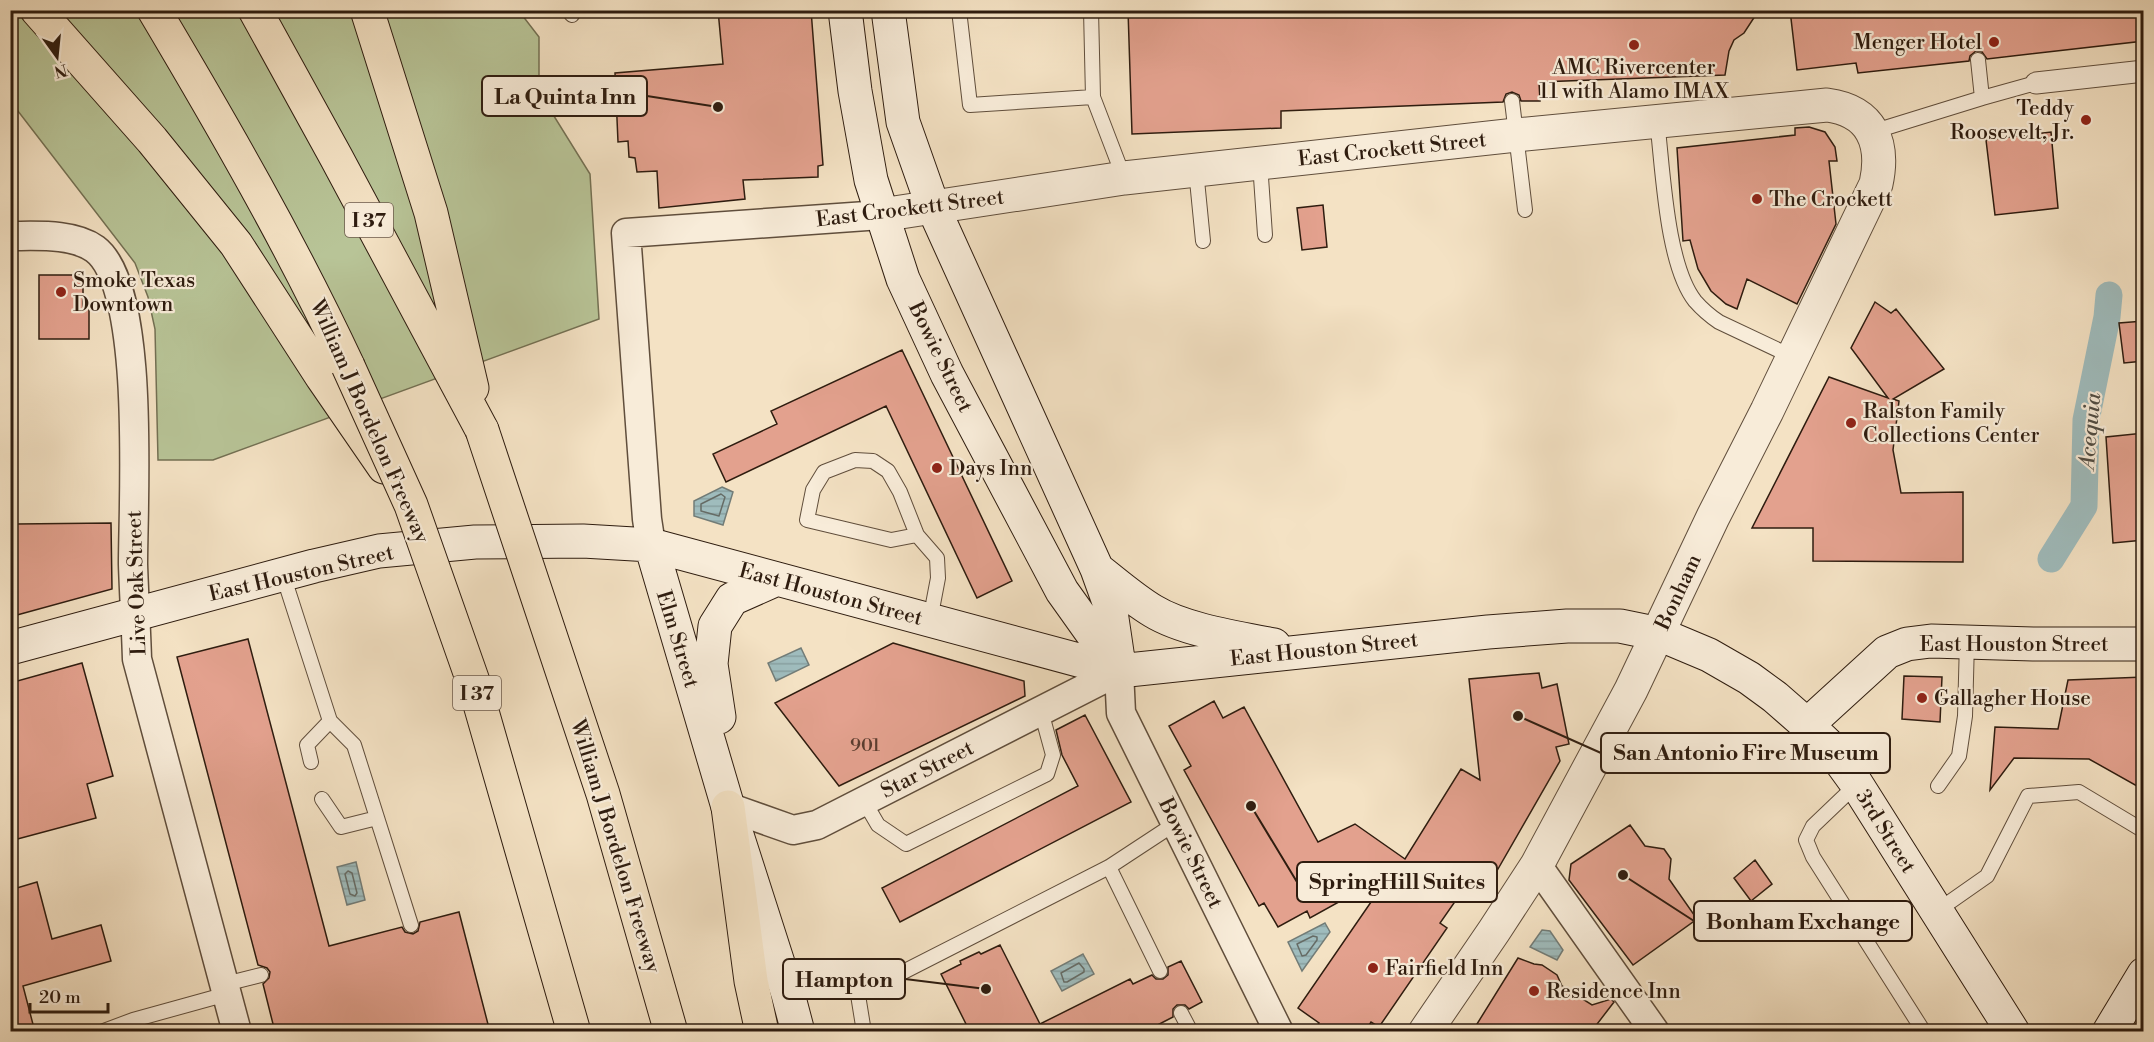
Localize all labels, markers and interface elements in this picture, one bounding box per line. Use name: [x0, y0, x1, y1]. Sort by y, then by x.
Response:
north arrow: [27, 27, 87, 87]
place label: Menger Hotel: [1853, 30, 1982, 56]
marker: Menger Hotel: [1987, 35, 2001, 49]
marker: AMC Rivercenter 11 with Alamo IMAX: [1627, 38, 1641, 52]
place label: AMC Rivercenter 11 with Alamo IMAX: [1539, 55, 1730, 105]
text: N: [52, 59, 69, 82]
callout: La Quinta Inn: [482, 76, 647, 116]
text: La Quinta Inn: [494, 84, 636, 111]
place label: Teddy Roosevelt, Jr.: [1950, 96, 2075, 146]
marker: Teddy Roosevelt, Jr.: [2079, 113, 2093, 127]
street label: East Crockett Street: [1296, 127, 1488, 173]
street label: East Crockett Street: [814, 184, 1006, 233]
place label: The Crockett: [1769, 187, 1893, 213]
marker: The Crockett: [1750, 192, 1764, 206]
road number: I 37: [345, 203, 393, 237]
place label: Smoke Texas Downtown: [73, 268, 195, 318]
marker: Smoke Texas Downtown: [54, 285, 68, 299]
street label: William J Bordelon Freeway: [303, 295, 435, 548]
street label: Bowie Street: [902, 297, 978, 417]
water label: Acequia: [2074, 391, 2107, 472]
place label: Ralston Family Collections Center: [1863, 399, 2040, 449]
marker: Ralston Family Collections Center: [1844, 416, 1858, 430]
place label: Days Inn: [949, 456, 1033, 482]
marker: Days Inn: [930, 461, 944, 475]
street label: Live Oak Street: [121, 509, 153, 656]
street label: East Houston Street: [206, 540, 397, 608]
street label: Bonham: [1650, 550, 1708, 635]
street label: East Houston Street: [736, 558, 926, 632]
street label: Elm Street: [650, 587, 704, 692]
street label: East Houston Street: [1229, 627, 1420, 673]
street label: East Houston Street: [1919, 632, 2109, 658]
road number: I 37: [453, 676, 501, 710]
place label: Gallagher House: [1934, 686, 2091, 712]
marker: Gallagher House: [1915, 691, 1929, 705]
street label: William J Bordelon Freeway: [564, 715, 666, 977]
callout: San Antonio Fire Museum: [1601, 733, 1890, 773]
house number: 901: [850, 734, 880, 757]
street label: Star Street: [877, 735, 979, 804]
text: San Antonio Fire Museum: [1613, 740, 1879, 767]
street label: 3rd Street: [1849, 785, 1921, 879]
street label: Bowie Street: [1152, 793, 1228, 913]
callout: SpringHill Suites: [1297, 862, 1497, 902]
text: SpringHill Suites: [1309, 869, 1485, 896]
callout: Bonham Exchange: [1694, 901, 1912, 941]
text: Bonham Exchange: [1706, 909, 1900, 936]
place label: Fairfield Inn: [1385, 956, 1504, 982]
callout: Hampton: [783, 959, 905, 999]
marker: Fairfield Inn: [1366, 961, 1380, 975]
text: Hampton: [795, 967, 894, 994]
scale bar: [30, 976, 108, 1014]
place label: Residence Inn: [1546, 979, 1681, 1005]
marker: Residence Inn: [1527, 984, 1541, 998]
text: 20 m: [39, 986, 81, 1009]

